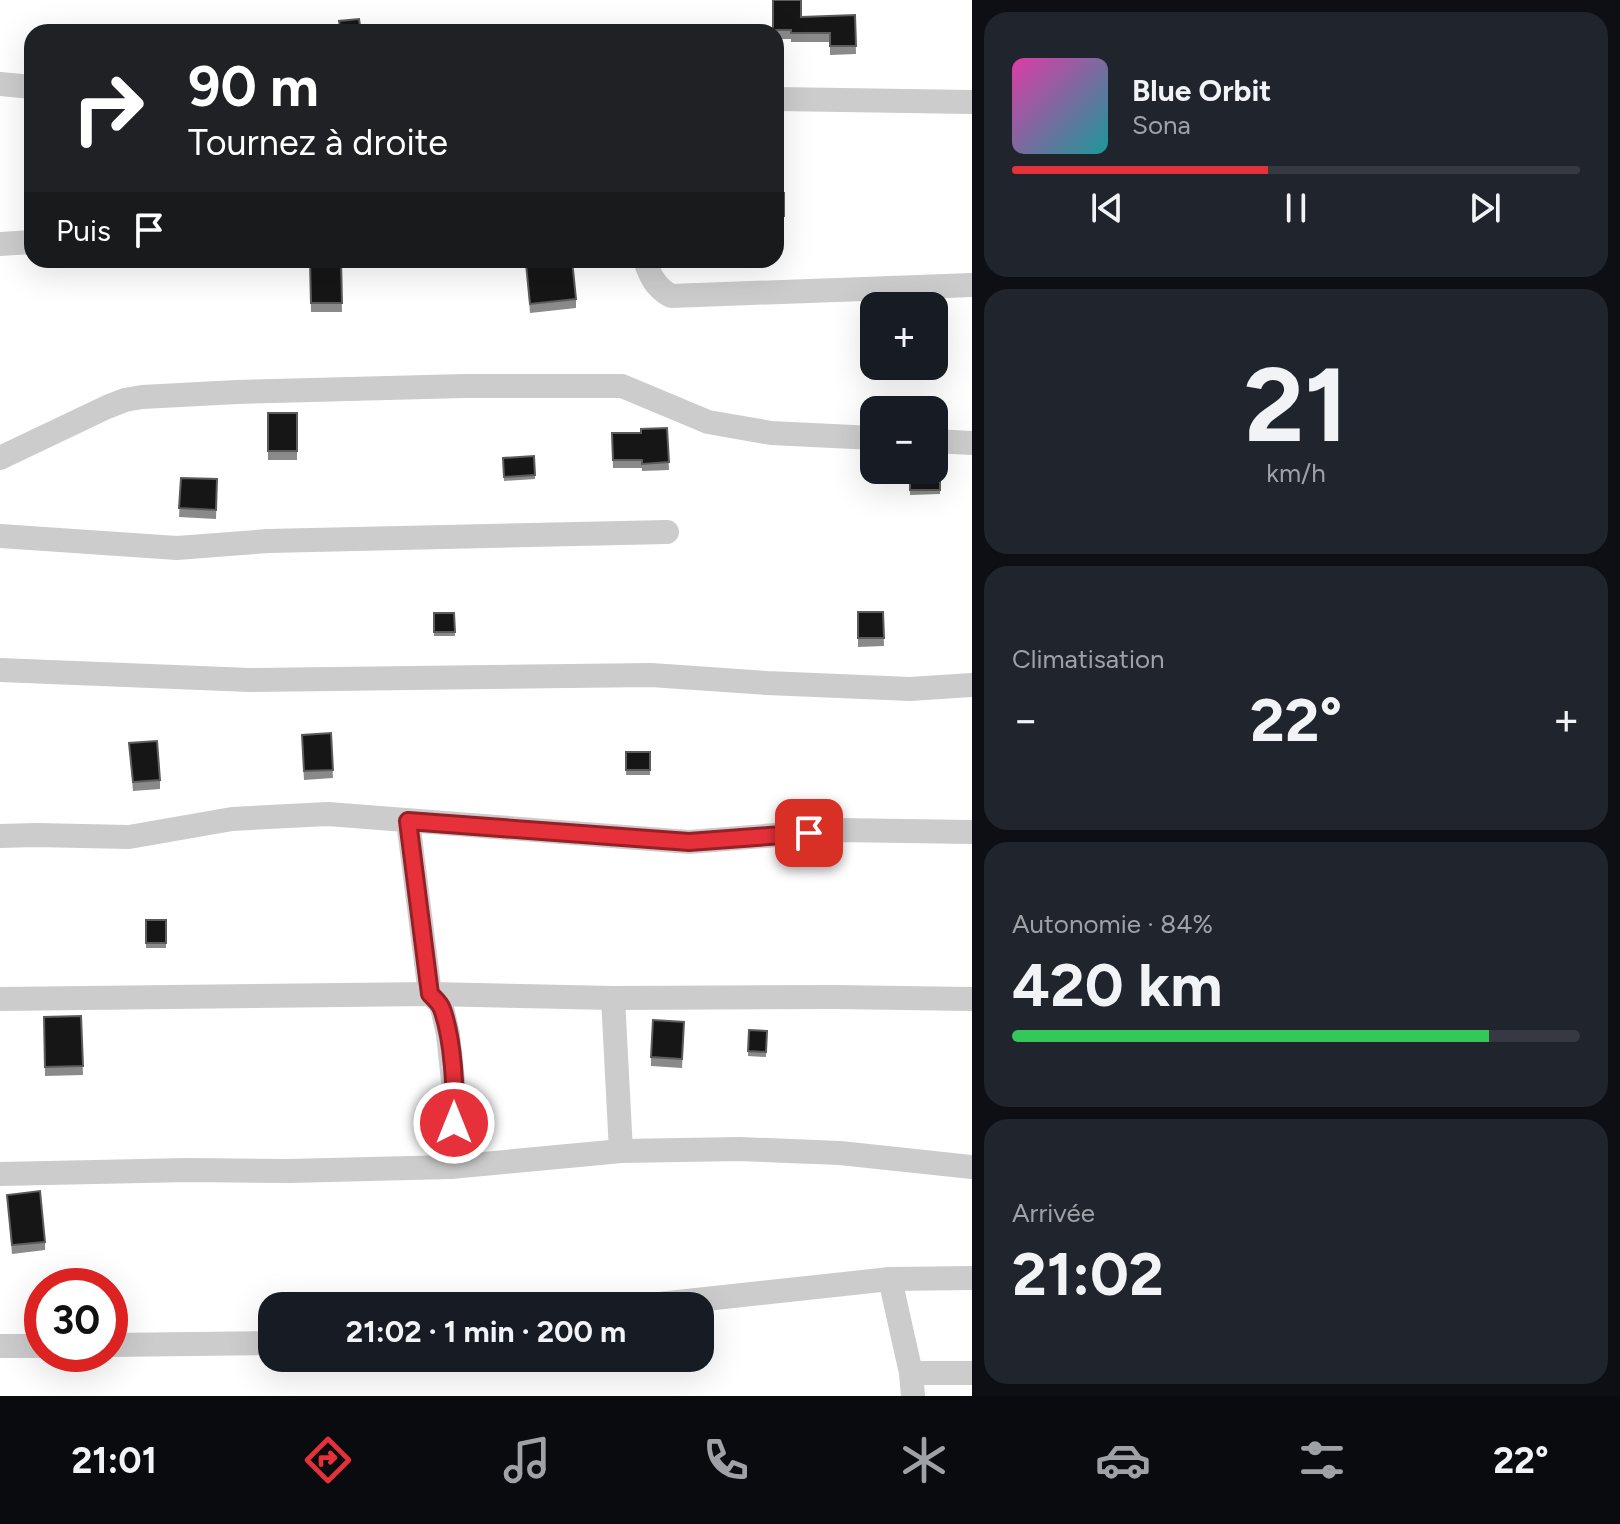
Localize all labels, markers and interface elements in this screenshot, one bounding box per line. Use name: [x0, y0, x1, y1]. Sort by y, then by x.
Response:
text: 90 m: [188, 53, 319, 120]
icon: right: [56, 56, 160, 160]
text: Blue Orbit: [1132, 72, 1271, 109]
text: Sona: [1132, 109, 1191, 141]
text: Tournez à droite: [188, 121, 448, 164]
icon: previous: [1085, 186, 1129, 230]
icon: pause: [1274, 186, 1318, 230]
icon: next: [1463, 186, 1507, 230]
icon: arrive: [127, 208, 171, 252]
text: Puis: [56, 212, 111, 249]
map controls: [860, 292, 948, 484]
button: +: [860, 292, 948, 380]
text: 21: [1244, 342, 1348, 467]
button: −: [860, 396, 948, 484]
text: km/h: [1266, 457, 1326, 489]
text: Climatisation: [1012, 643, 1165, 675]
text: 22°: [1250, 684, 1342, 756]
text: −: [1012, 693, 1039, 746]
text: +: [1553, 693, 1580, 746]
pin: [775, 799, 843, 867]
icon: arrive: [787, 811, 831, 855]
text: Autonomie · 84%: [1012, 908, 1213, 940]
text: 420 km: [1012, 949, 1222, 1021]
position arrow: [412, 1081, 496, 1165]
text: Arrivée: [1012, 1197, 1095, 1229]
text: 21:02: [1012, 1238, 1164, 1310]
speed limit sign: 30: [24, 1268, 128, 1372]
text: 21:02 · 1 min · 200 m: [346, 1313, 626, 1350]
icon: directions: [300, 1432, 356, 1488]
icon: music: [499, 1432, 555, 1488]
icon: phone: [698, 1432, 754, 1488]
icon: climate: [896, 1432, 952, 1488]
icon: car: [1095, 1432, 1151, 1488]
icon: filters: [1294, 1432, 1350, 1488]
text: 21:01: [71, 1439, 157, 1482]
text: 22°: [1493, 1439, 1549, 1482]

